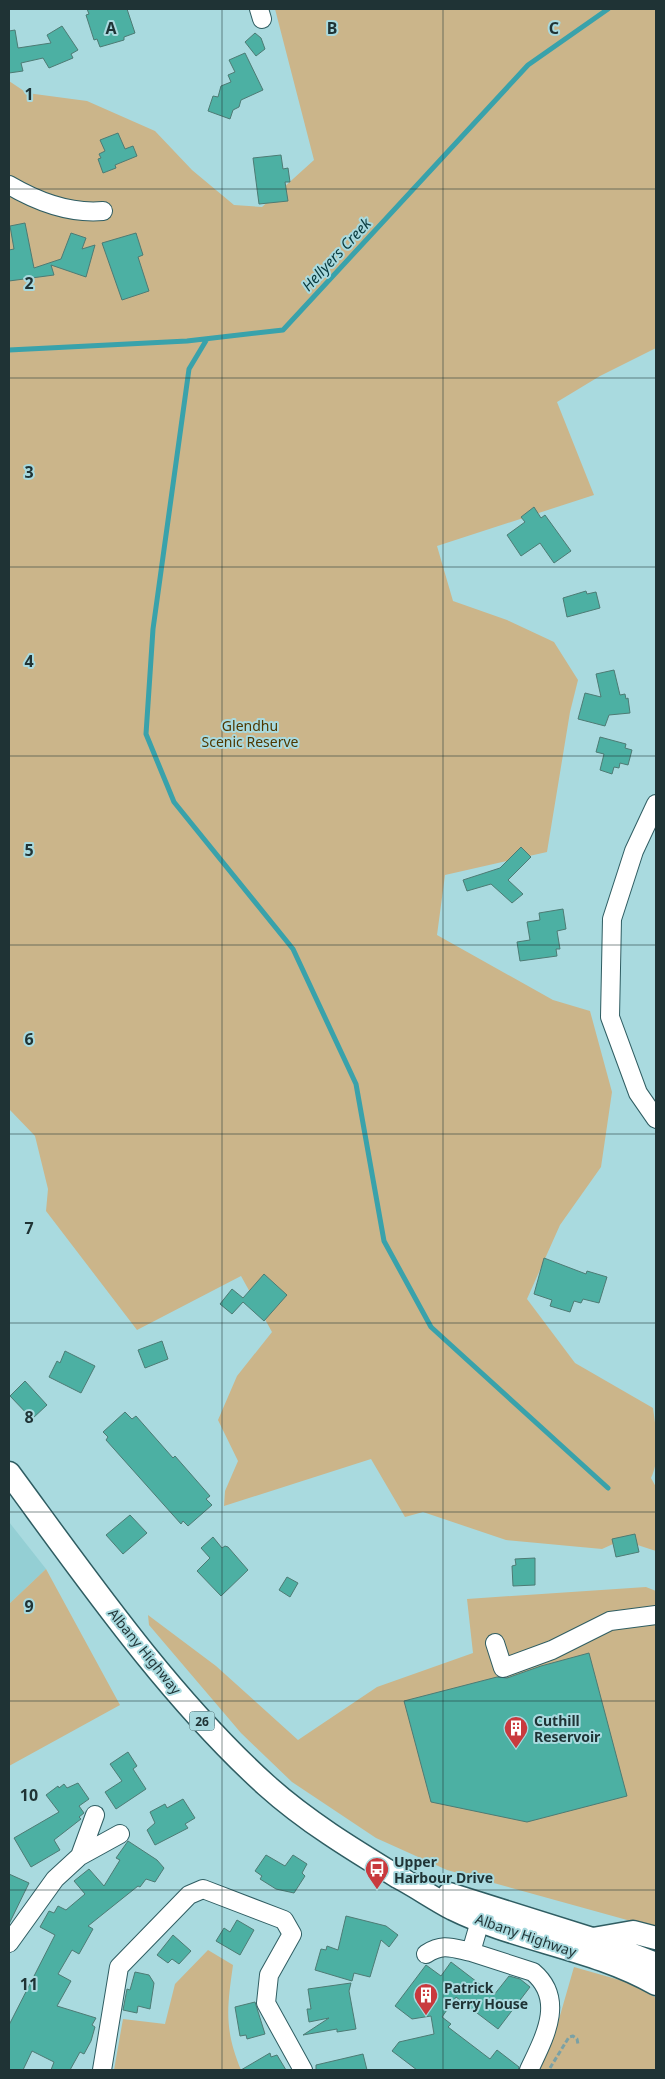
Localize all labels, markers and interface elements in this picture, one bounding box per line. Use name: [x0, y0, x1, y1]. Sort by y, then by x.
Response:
text: A: [105, 17, 117, 39]
text: B: [327, 17, 337, 39]
text: C: [549, 17, 559, 39]
text: 1: [24, 83, 34, 105]
water label: Hellyers Creek: [297, 213, 375, 295]
text: 2: [24, 272, 34, 294]
text: 3: [24, 461, 34, 483]
text: 4: [24, 650, 34, 672]
park label: Glendhu Scenic Reserve: [202, 716, 299, 751]
text: 5: [24, 839, 34, 861]
text: 6: [24, 1028, 34, 1050]
text: 7: [24, 1217, 34, 1239]
text: 8: [24, 1406, 34, 1428]
text: 9: [24, 1595, 34, 1617]
street label: Albany Highway: [104, 1604, 186, 1699]
place label: Cuthill Reservoir: [534, 1711, 601, 1746]
road number: 26: [190, 1712, 214, 1730]
building icon: Cuthill Reservoir: [503, 1715, 529, 1749]
text: 10: [20, 1784, 38, 1806]
place label: Upper Harbour Drive: [394, 1852, 493, 1887]
bus stop icon: Upper Harbour Drive: [364, 1856, 390, 1890]
street label: Albany Highway: [473, 1909, 580, 1961]
text: 11: [20, 1973, 38, 1995]
place label: Patrick Ferry House: [444, 1978, 528, 2013]
building icon: Patrick Ferry House: [413, 1982, 439, 2016]

